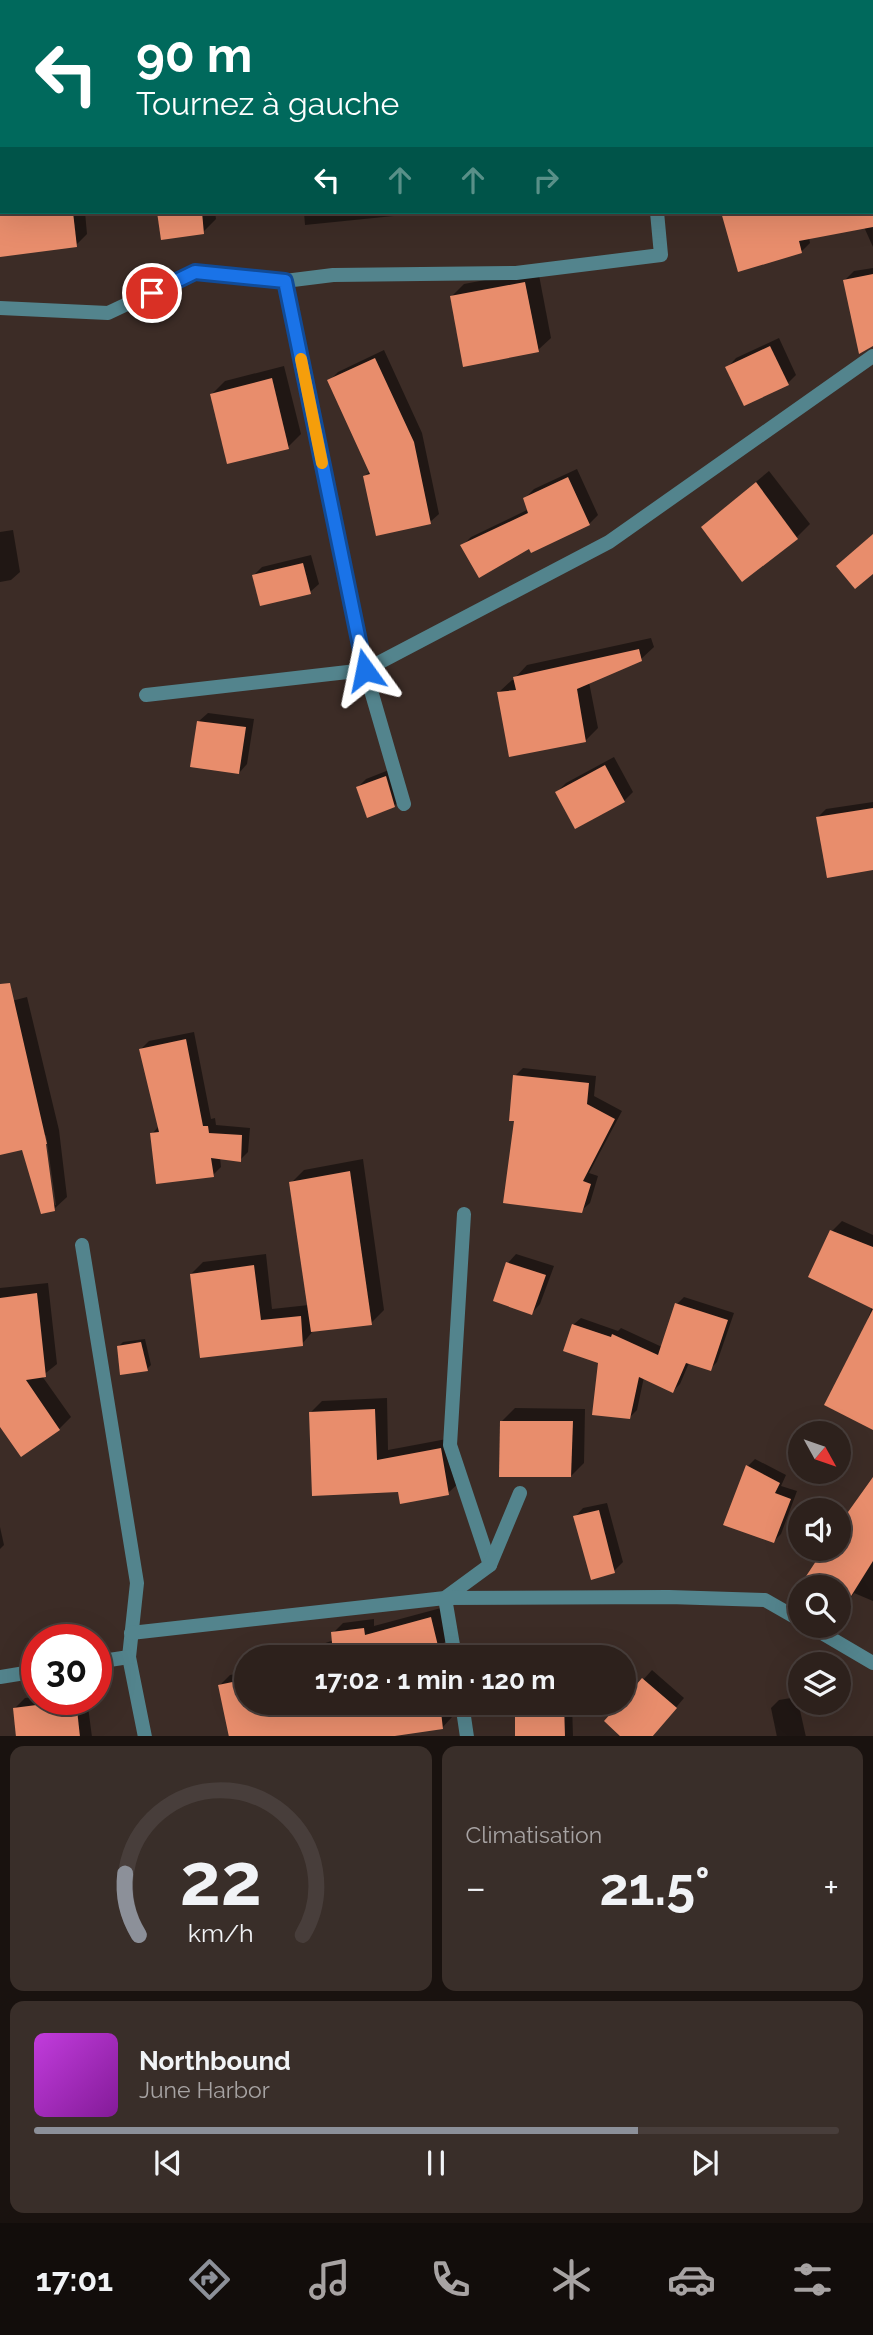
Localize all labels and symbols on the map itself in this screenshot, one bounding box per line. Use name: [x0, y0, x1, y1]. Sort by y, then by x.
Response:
pin: [122, 263, 182, 323]
position arrow: [328, 633, 402, 707]
north arrow: [788, 1421, 850, 1484]
speed limit sign: 30: [21, 1624, 112, 1715]

